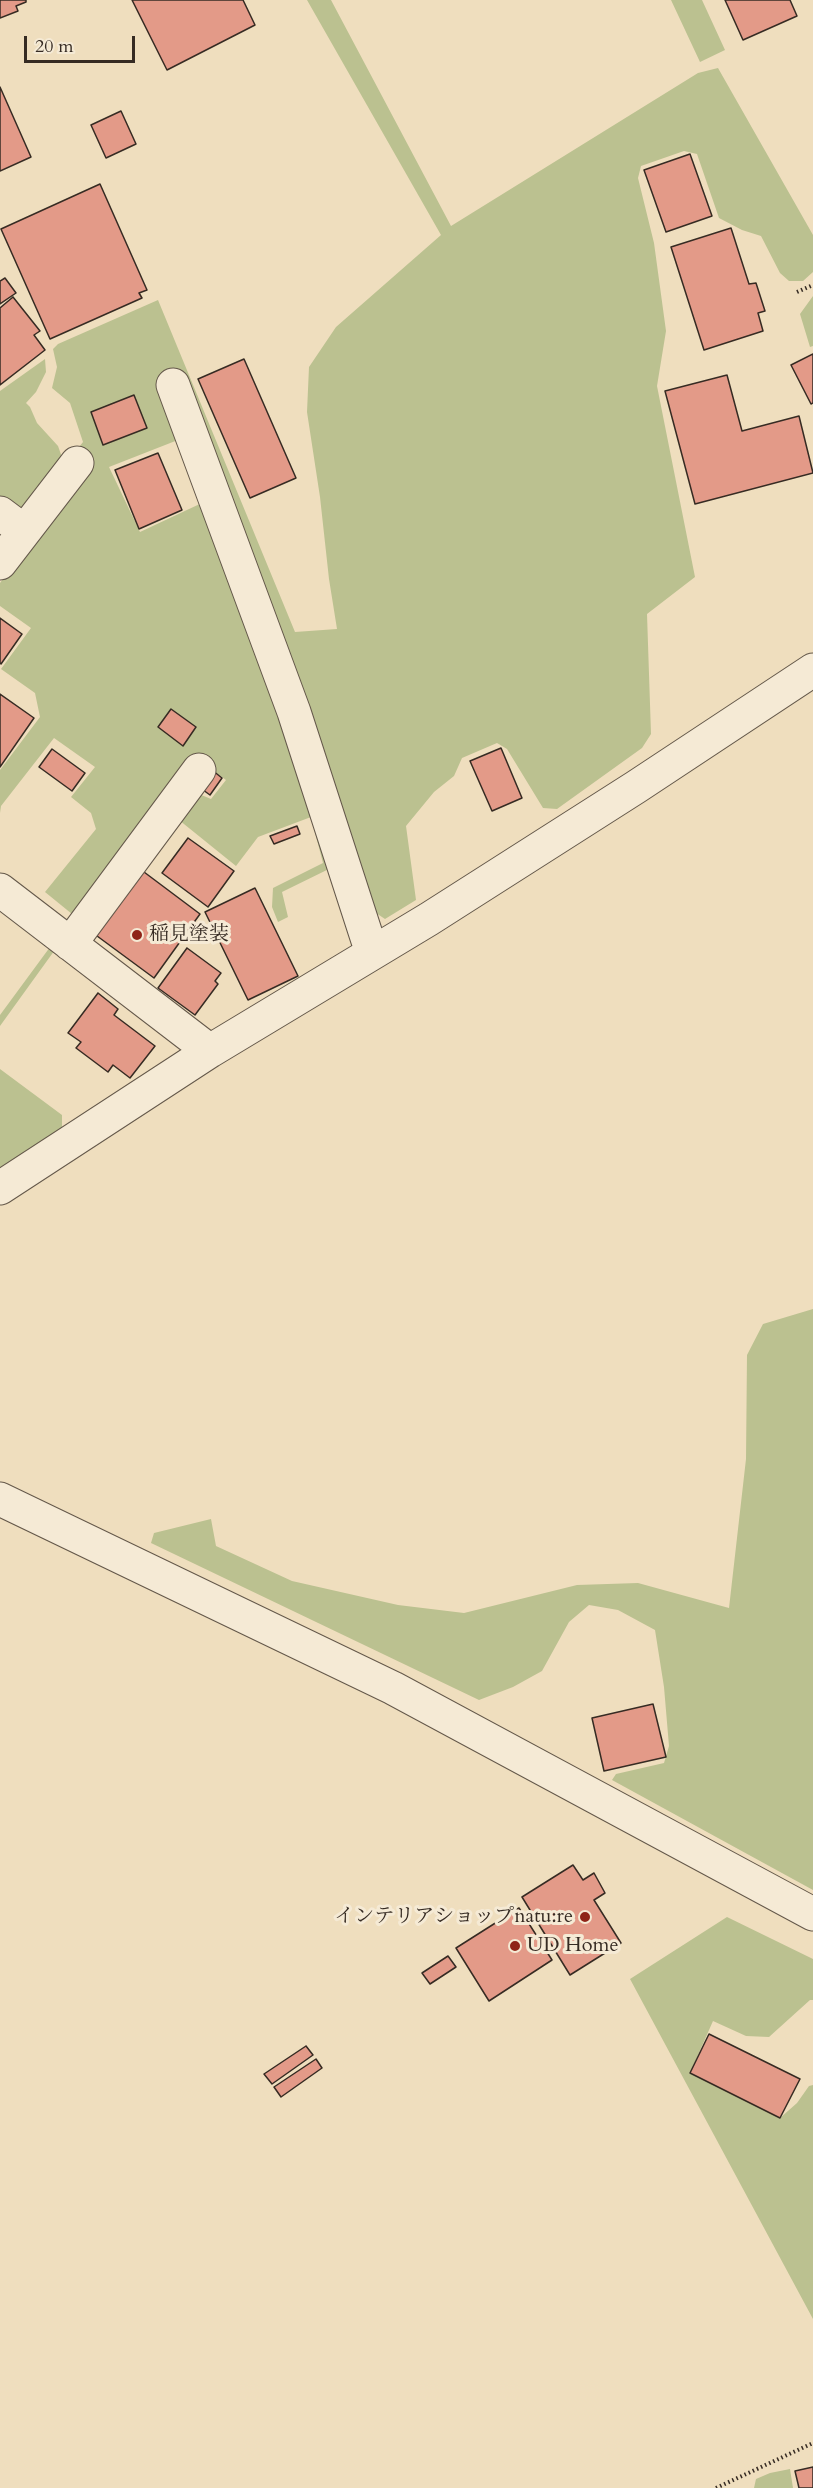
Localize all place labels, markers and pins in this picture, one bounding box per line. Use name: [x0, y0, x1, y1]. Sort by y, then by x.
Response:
place label: 稲見塗装: [149, 923, 229, 947]
marker: 稲見塗装: [130, 928, 144, 942]
place label: インテリアショップnatu:re: [334, 1905, 573, 1929]
marker: インテリアショップnatu:re: [578, 1910, 592, 1924]
place label: UD Home: [527, 1934, 618, 1958]
marker: UD Home: [508, 1939, 522, 1953]

